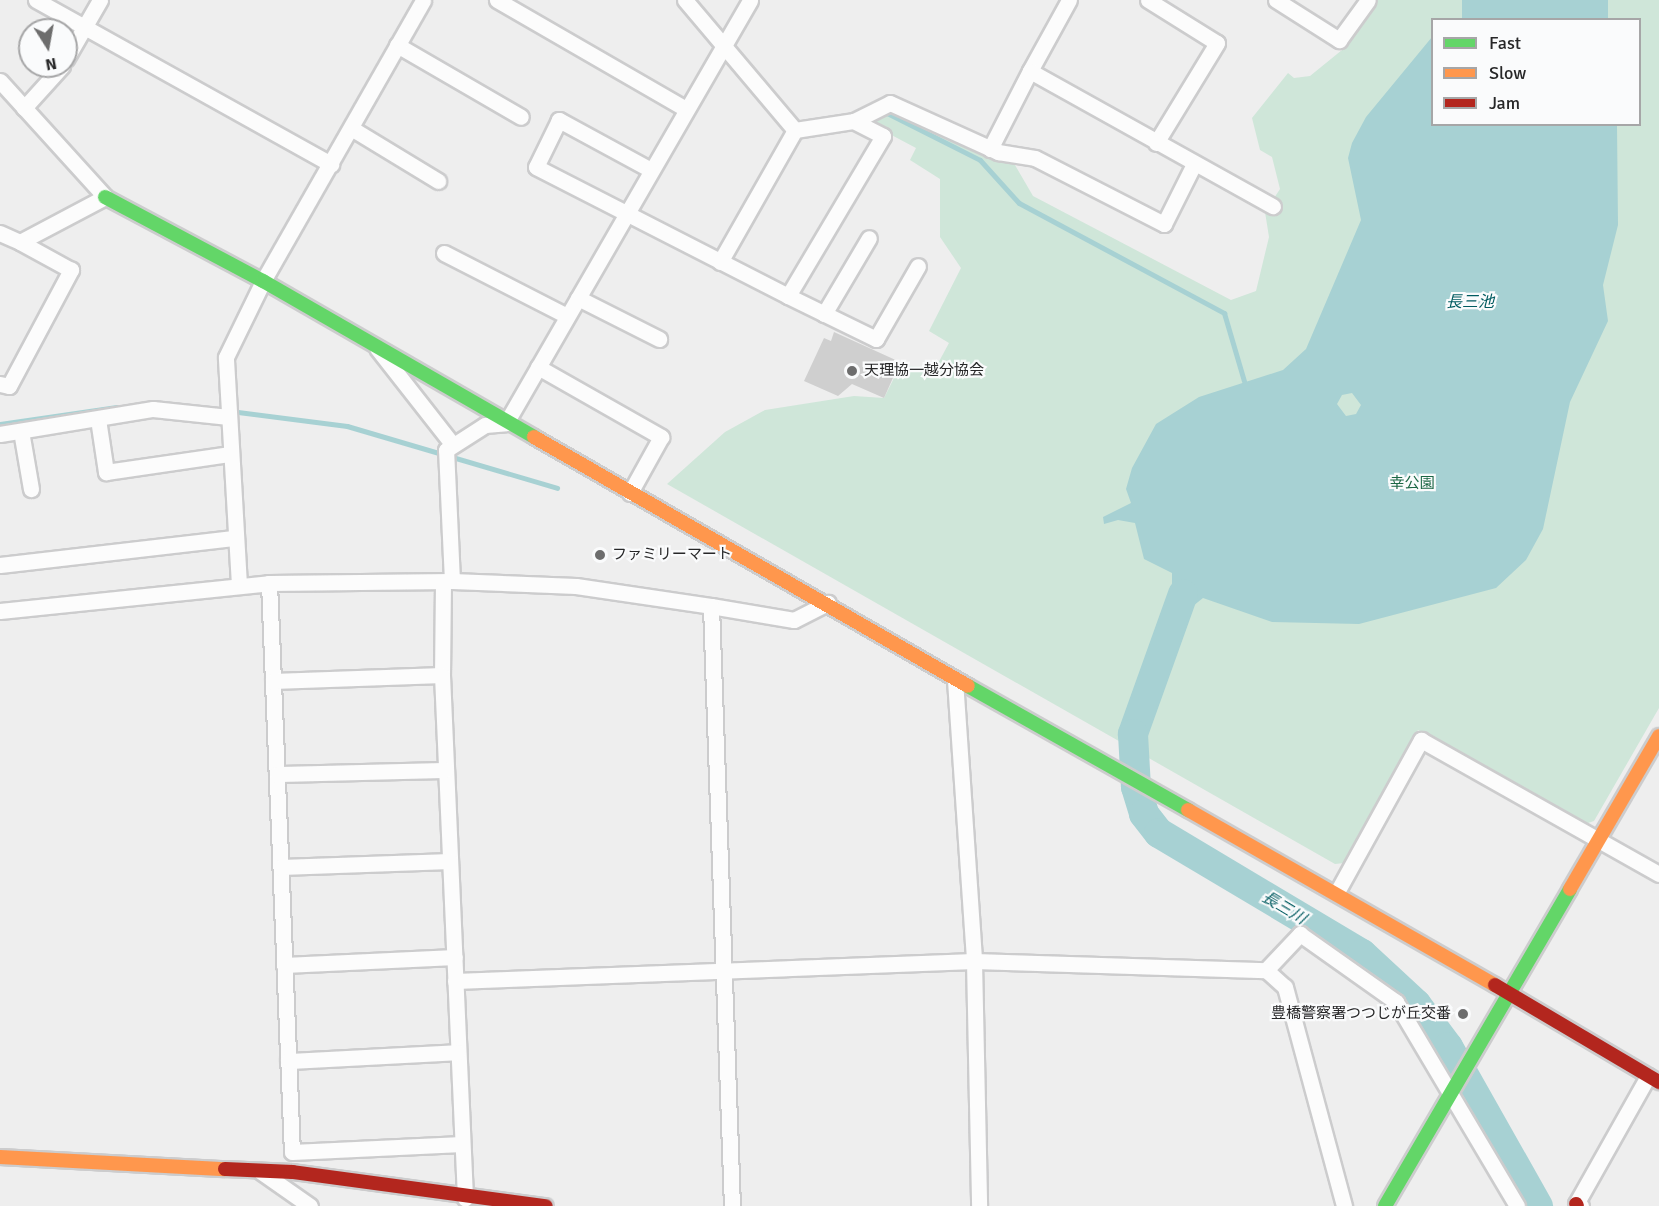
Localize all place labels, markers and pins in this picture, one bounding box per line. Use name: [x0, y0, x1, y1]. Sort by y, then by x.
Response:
place label: 天理協一越分協会: [864, 362, 984, 380]
marker: 天理協一越分協会: [845, 364, 859, 378]
place label: ファミリーマート: [612, 546, 732, 564]
marker: ファミリーマート: [593, 548, 607, 562]
place label: 豊橋警察署つつじが丘交番: [1271, 1005, 1451, 1023]
marker: 豊橋警察署つつじが丘交番: [1456, 1007, 1470, 1021]

